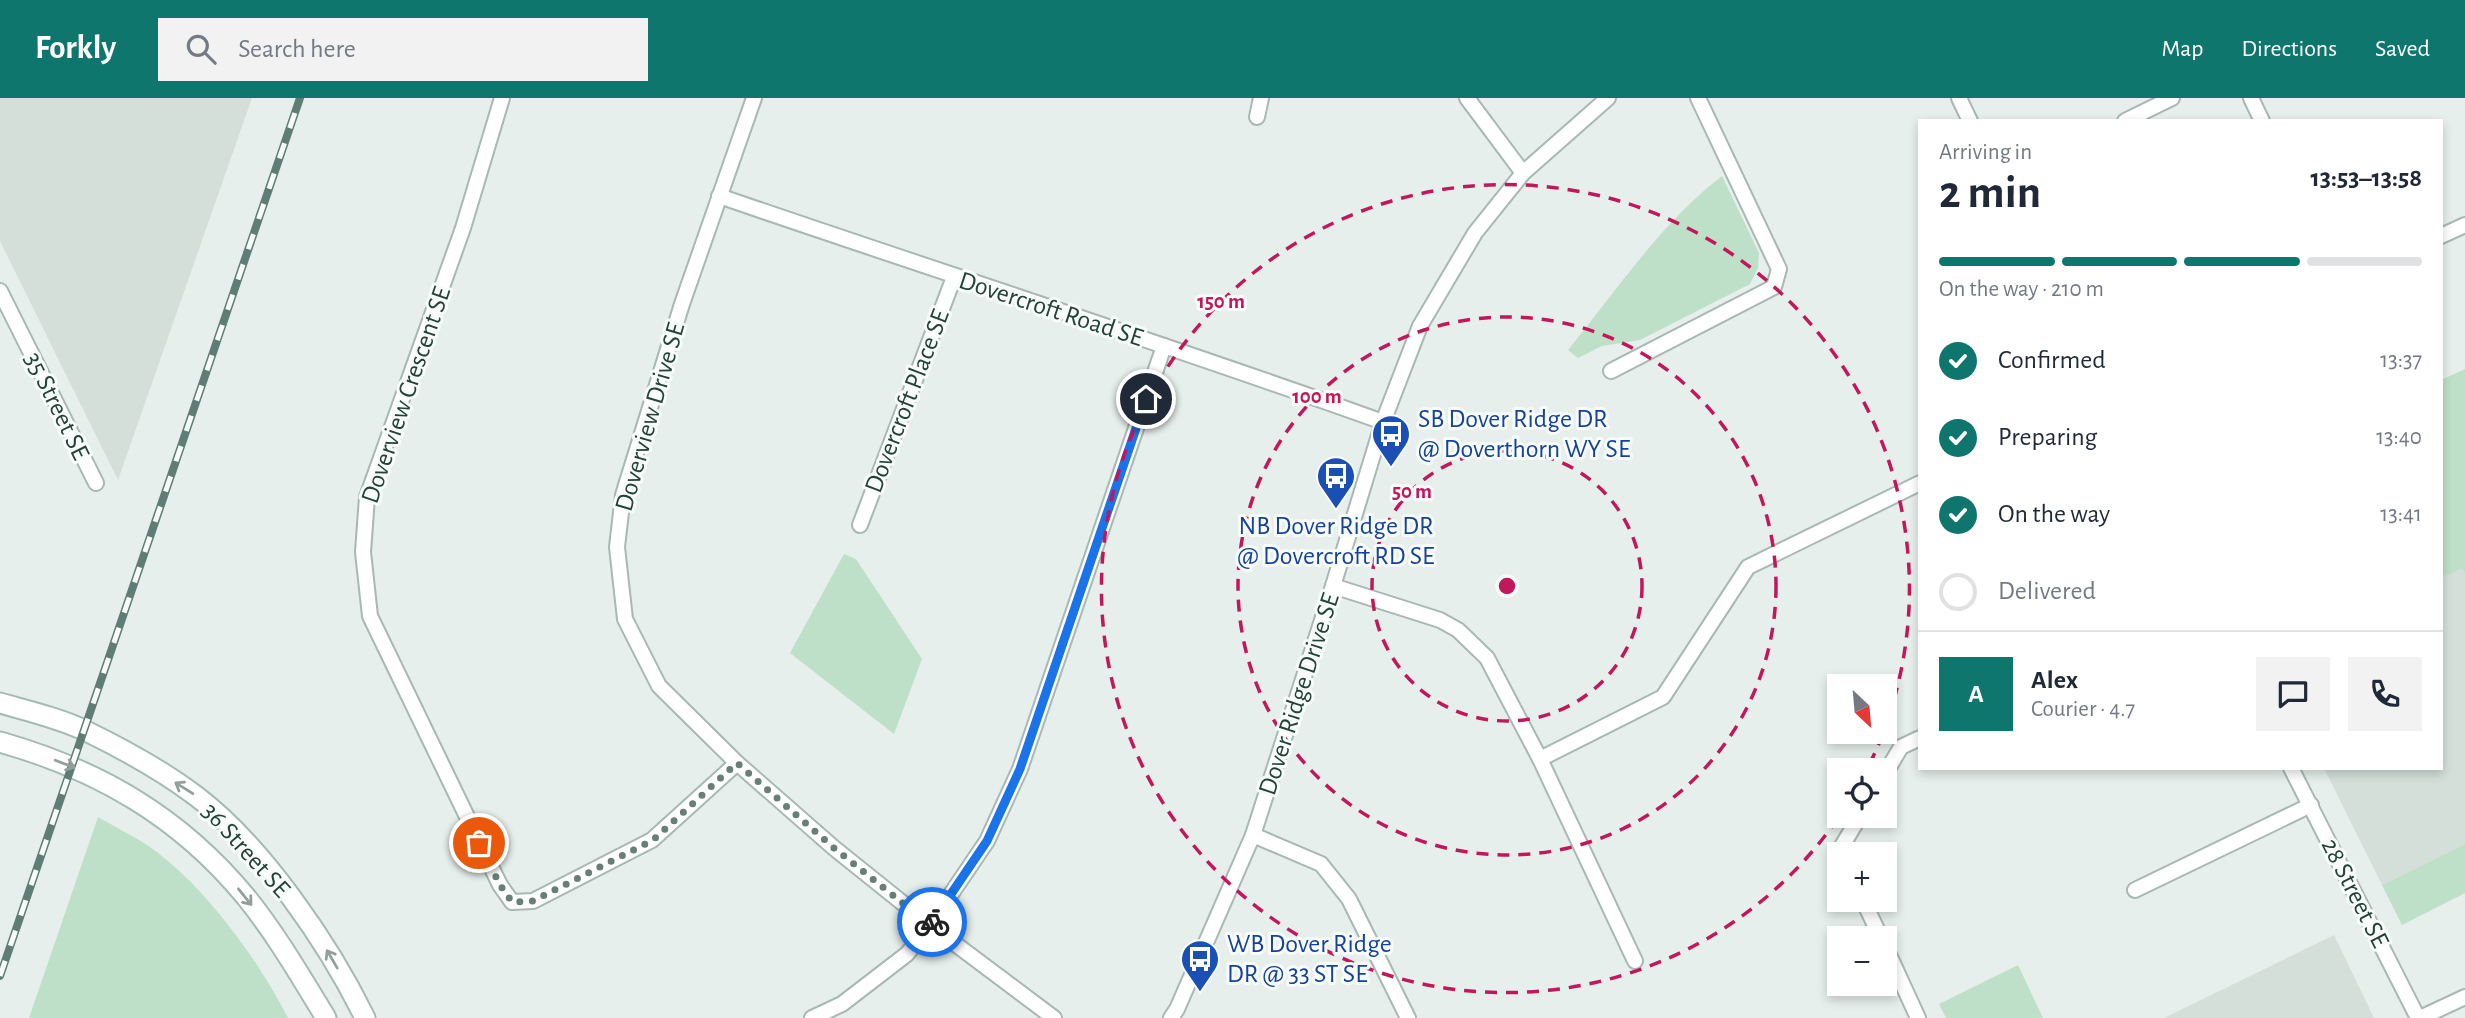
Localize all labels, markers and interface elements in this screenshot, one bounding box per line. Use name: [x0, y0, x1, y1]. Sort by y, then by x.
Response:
search box: [158, 18, 648, 81]
icon: search: [182, 30, 220, 68]
text: Forkly: [35, 32, 116, 65]
text: Search here: [238, 36, 356, 62]
text: Map: [2161, 37, 2203, 61]
text: Directions: [2241, 37, 2337, 61]
text: Saved: [2375, 37, 2430, 61]
text: Arriving in: [1939, 141, 2032, 164]
text: 13:53–13:58: [2310, 165, 2422, 191]
text: 2 min: [1939, 170, 2041, 216]
street label: Dovercroft Road SE: [956, 267, 1146, 351]
text: On the way · 210 m: [1939, 278, 2104, 301]
street label: Doverview Crescent SE: [357, 283, 455, 507]
text: 150 m: [1197, 291, 1245, 312]
street label: Dovercroft Place SE: [860, 306, 954, 496]
street label: Doverview Drive SE: [611, 320, 689, 514]
icon: check: [1939, 342, 1977, 380]
text: Confirmed: [1998, 347, 2106, 373]
street label: 35 Street SE: [20, 348, 94, 464]
text: 13:37: [2380, 349, 2422, 372]
pin: [1116, 369, 1176, 429]
icon: home: [1127, 380, 1165, 418]
text: 100 m: [1292, 386, 1342, 407]
place label: SB Dover Ridge DR @ Doverthorn WY SE: [1418, 406, 1630, 462]
bus stop icon: SB Dover Ridge DR @ Doverthorn WY SE: [1370, 413, 1412, 468]
icon: check: [1939, 419, 1977, 457]
text: Preparing: [1998, 424, 2097, 450]
text: 13:40: [2376, 426, 2422, 449]
bus stop icon: NB Dover Ridge DR @ Dovercroft RD SE: [1315, 455, 1357, 510]
text: 50 m: [1392, 481, 1432, 502]
icon: check: [1939, 496, 1977, 534]
text: On the way: [1998, 501, 2110, 527]
text: 13:41: [2380, 503, 2422, 526]
place label: NB Dover Ridge DR @ Dovercroft RD SE: [1237, 513, 1435, 569]
centre of rings: [1495, 574, 1519, 598]
text: Delivered: [1998, 578, 2096, 604]
street label: Dover Ridge Drive SE: [1254, 590, 1344, 798]
button: chat: [2256, 657, 2330, 731]
button: phone: [2348, 657, 2422, 731]
text: Alex: [2031, 667, 2078, 693]
north arrow: [1827, 674, 1897, 744]
map controls: [1827, 674, 1897, 996]
text: A: [1968, 681, 1984, 707]
text: Courier · 4.7: [2031, 698, 2135, 721]
button: locate: [1827, 758, 1897, 828]
one-way arrow: [53, 759, 75, 771]
one-way arrow: [174, 781, 194, 795]
street label: 36 Street SE: [197, 798, 295, 902]
pin: [449, 813, 509, 873]
icon: bag: [460, 824, 498, 862]
street label: 28 Street SE: [2316, 834, 2394, 952]
button: +: [1827, 842, 1897, 912]
courier: [897, 887, 967, 957]
one-way arrow: [238, 888, 253, 906]
icon: bike: [913, 903, 951, 941]
button: −: [1827, 926, 1897, 996]
place label: WB Dover Ridge DR @ 33 ST SE: [1227, 931, 1392, 987]
bus stop icon: WB Dover Ridge DR @ 33 ST SE: [1179, 938, 1221, 993]
one-way arrow: [325, 949, 339, 969]

